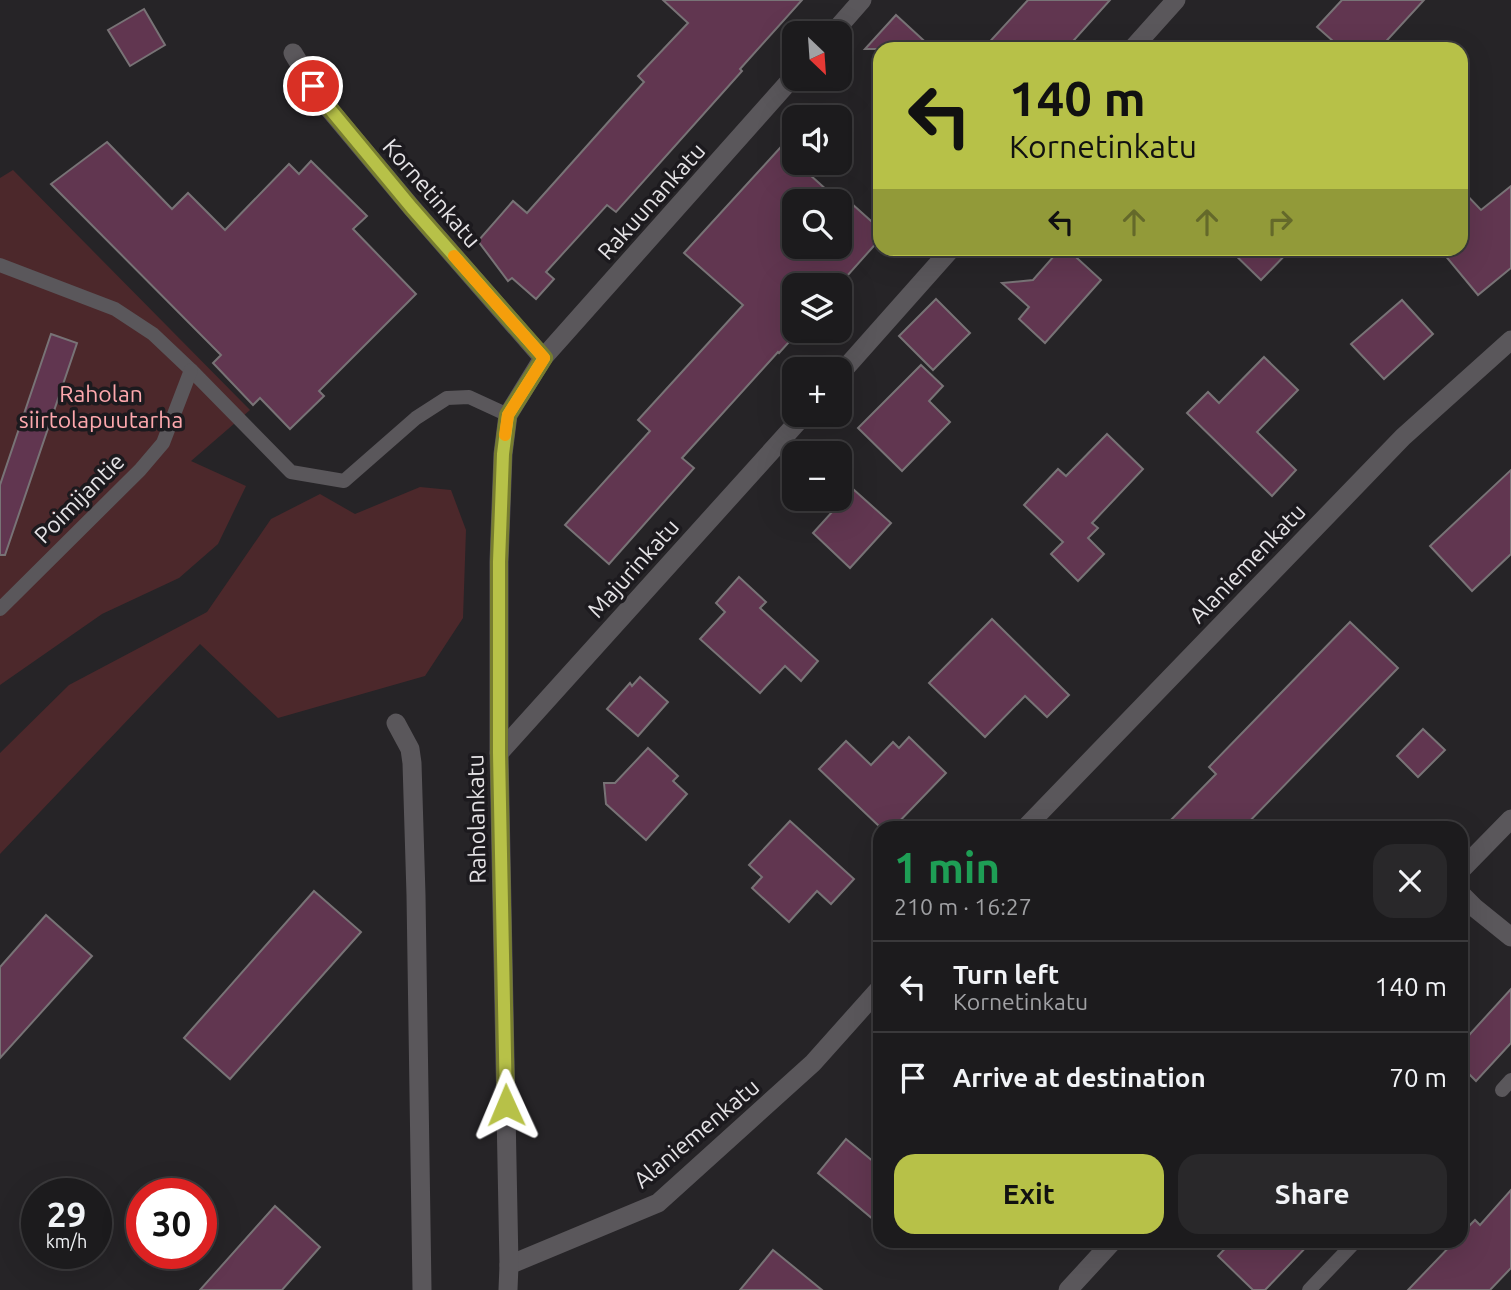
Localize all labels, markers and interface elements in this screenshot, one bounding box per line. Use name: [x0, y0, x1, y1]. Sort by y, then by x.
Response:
north arrow: [782, 21, 852, 91]
map controls: [782, 21, 852, 511]
pin: [283, 56, 343, 116]
icon: arrive: [294, 67, 332, 105]
icon: left: [894, 70, 985, 161]
text: 140 m: [1009, 70, 1146, 125]
button: sound: [782, 105, 852, 175]
text: Kornetinkatu: [1009, 128, 1197, 164]
street label: Kornetinkatu: [378, 134, 486, 252]
street label: Rakuunankatu: [592, 138, 710, 264]
button: search: [782, 189, 852, 259]
icon: left: [1042, 203, 1080, 241]
icon: ahead: [1115, 203, 1153, 241]
icon: ahead: [1188, 203, 1226, 241]
icon: right: [1261, 203, 1299, 241]
button: layers: [782, 273, 852, 343]
button: +: [782, 357, 852, 427]
park label: Raholan siirtolapuutarha: [19, 381, 183, 432]
button: −: [782, 441, 852, 511]
street label: Poimijantie: [29, 448, 129, 548]
street label: Alaniemenkatu: [1184, 498, 1310, 628]
street label: Majurinkatu: [582, 514, 684, 622]
street label: Raholankatu: [462, 754, 490, 884]
text: 1 min: [894, 844, 1000, 891]
button: close: [1373, 844, 1447, 918]
text: 210 m · 16:27: [894, 894, 1032, 919]
text: Turn left: [953, 960, 1059, 989]
icon: left: [894, 968, 932, 1006]
text: 140 m: [1375, 972, 1447, 1001]
text: Kornetinkatu: [953, 989, 1088, 1014]
icon: arrive: [894, 1059, 932, 1097]
text: Arrive at destination: [953, 1063, 1206, 1092]
text: 70 m: [1389, 1063, 1447, 1092]
position arrow: [469, 1068, 543, 1142]
street label: Alaniemenkatu: [628, 1073, 764, 1193]
button: Exit: [894, 1154, 1164, 1234]
button: Share: [1178, 1154, 1447, 1234]
speed limit sign: 30: [126, 1178, 217, 1269]
text: 29: [47, 1194, 86, 1234]
text: km/h: [46, 1231, 87, 1251]

